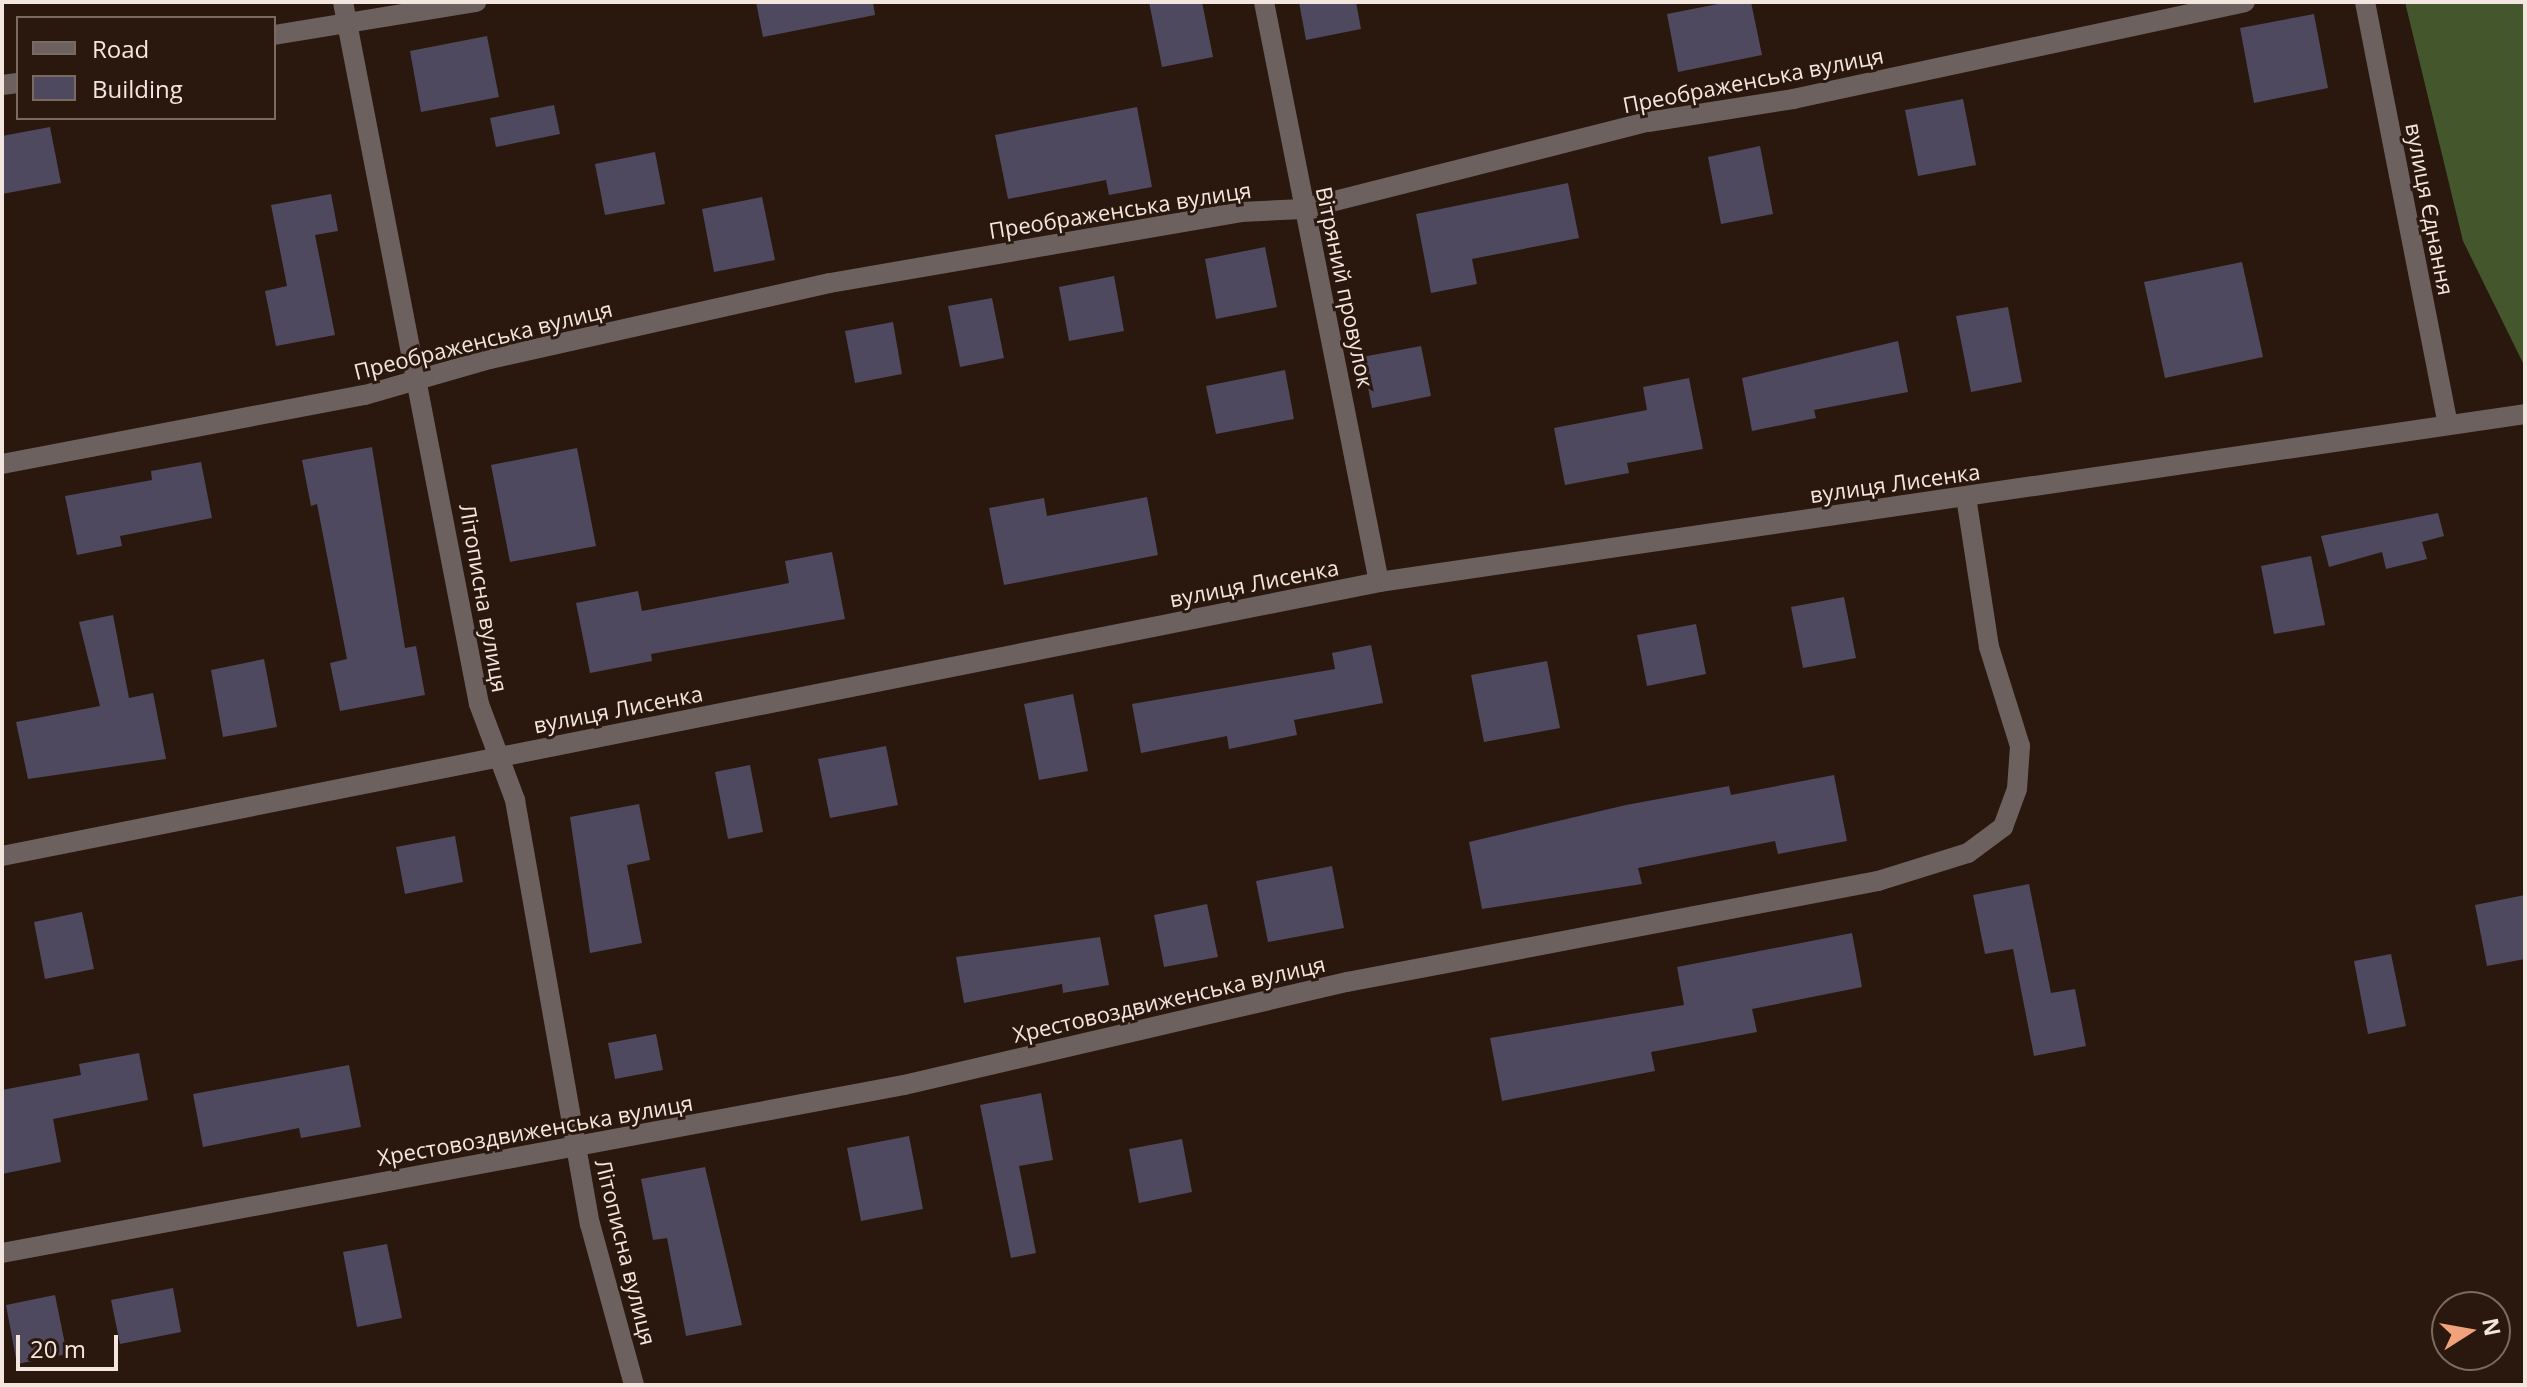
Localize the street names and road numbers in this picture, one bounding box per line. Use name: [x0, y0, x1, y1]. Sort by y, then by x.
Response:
street label: Преображенська вулиця: [1620, 42, 1886, 118]
street label: вулиця Єднання: [2400, 121, 2460, 297]
street label: Преображенська вулиця: [987, 176, 1253, 244]
street label: Вітряний провулок: [1311, 184, 1379, 390]
street label: Преображенська вулиця: [351, 295, 615, 385]
street label: вулиця Лисенка: [1808, 458, 1982, 508]
street label: Літописна вулиця: [454, 502, 514, 694]
street label: вулиця Лисенка: [1167, 554, 1341, 612]
street label: вулиця Лисенка: [531, 680, 705, 738]
street label: Хрестовоздвиженська вулиця: [1010, 950, 1328, 1048]
street label: Хрестовоздвиженська вулиця: [375, 1089, 695, 1171]
street label: Літописна вулиця: [590, 1156, 662, 1348]

